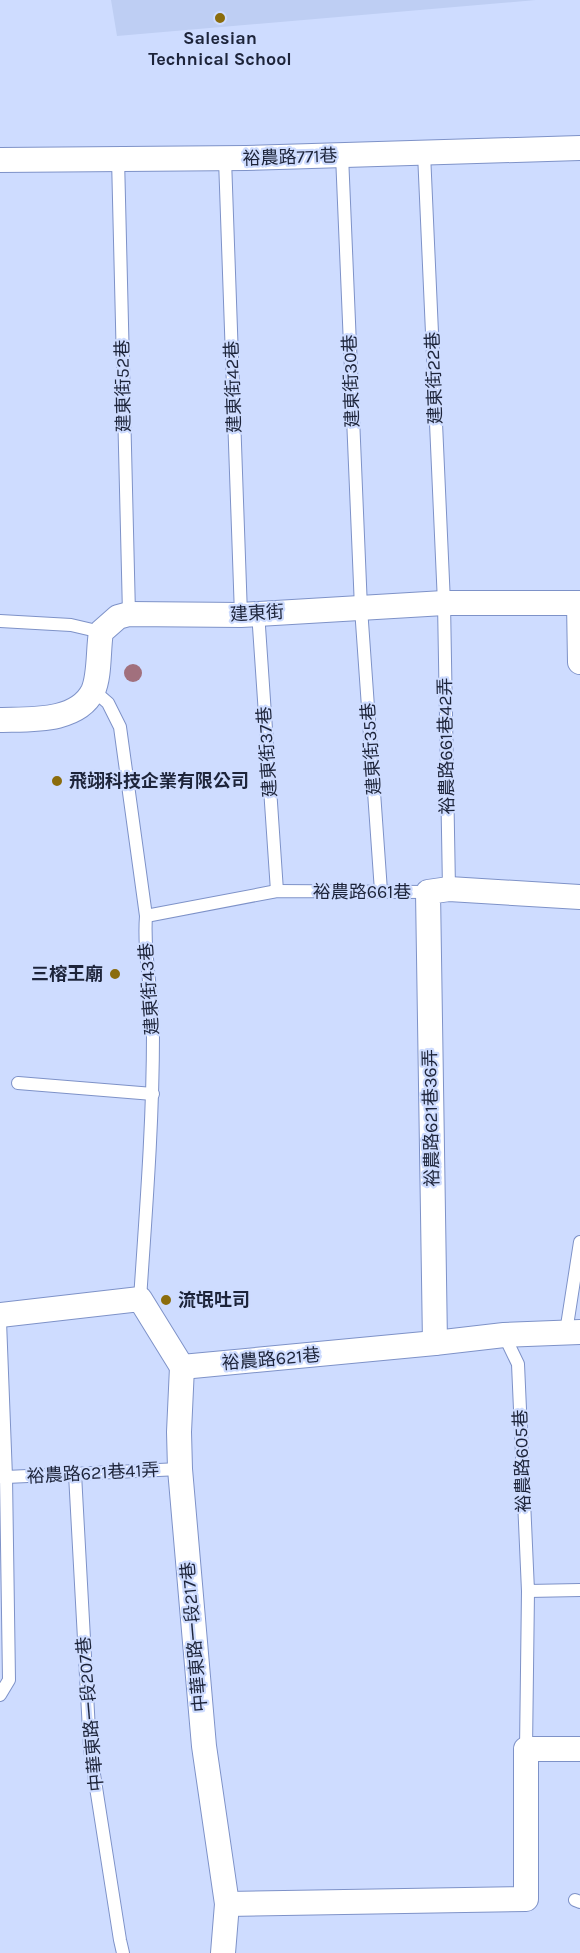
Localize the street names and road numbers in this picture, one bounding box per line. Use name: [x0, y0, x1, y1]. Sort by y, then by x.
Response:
street label: 裕農路771巷: [242, 144, 338, 170]
street label: 建東街22巷: [421, 331, 447, 425]
street label: 建東街30巷: [338, 334, 364, 428]
street label: 建東街52巷: [111, 340, 135, 432]
street label: 建東街42巷: [220, 340, 246, 434]
street label: 建東街: [229, 601, 285, 625]
street label: 裕農路661巷42弄: [434, 677, 458, 815]
street label: 建東街35巷: [357, 702, 385, 796]
street label: 建東街37巷: [253, 706, 281, 798]
street label: 裕農路661巷: [313, 881, 411, 903]
street label: 建東街43巷: [135, 942, 163, 1036]
street label: 裕農路621巷36弄: [419, 1049, 443, 1187]
street label: 裕農路621巷: [221, 1344, 321, 1374]
street label: 裕農路605巷: [509, 1409, 535, 1513]
street label: 裕農路621巷41弄: [26, 1459, 160, 1487]
street label: 中華東路一段217巷: [176, 1561, 212, 1713]
street label: 中華東路一段207巷: [72, 1636, 108, 1792]

